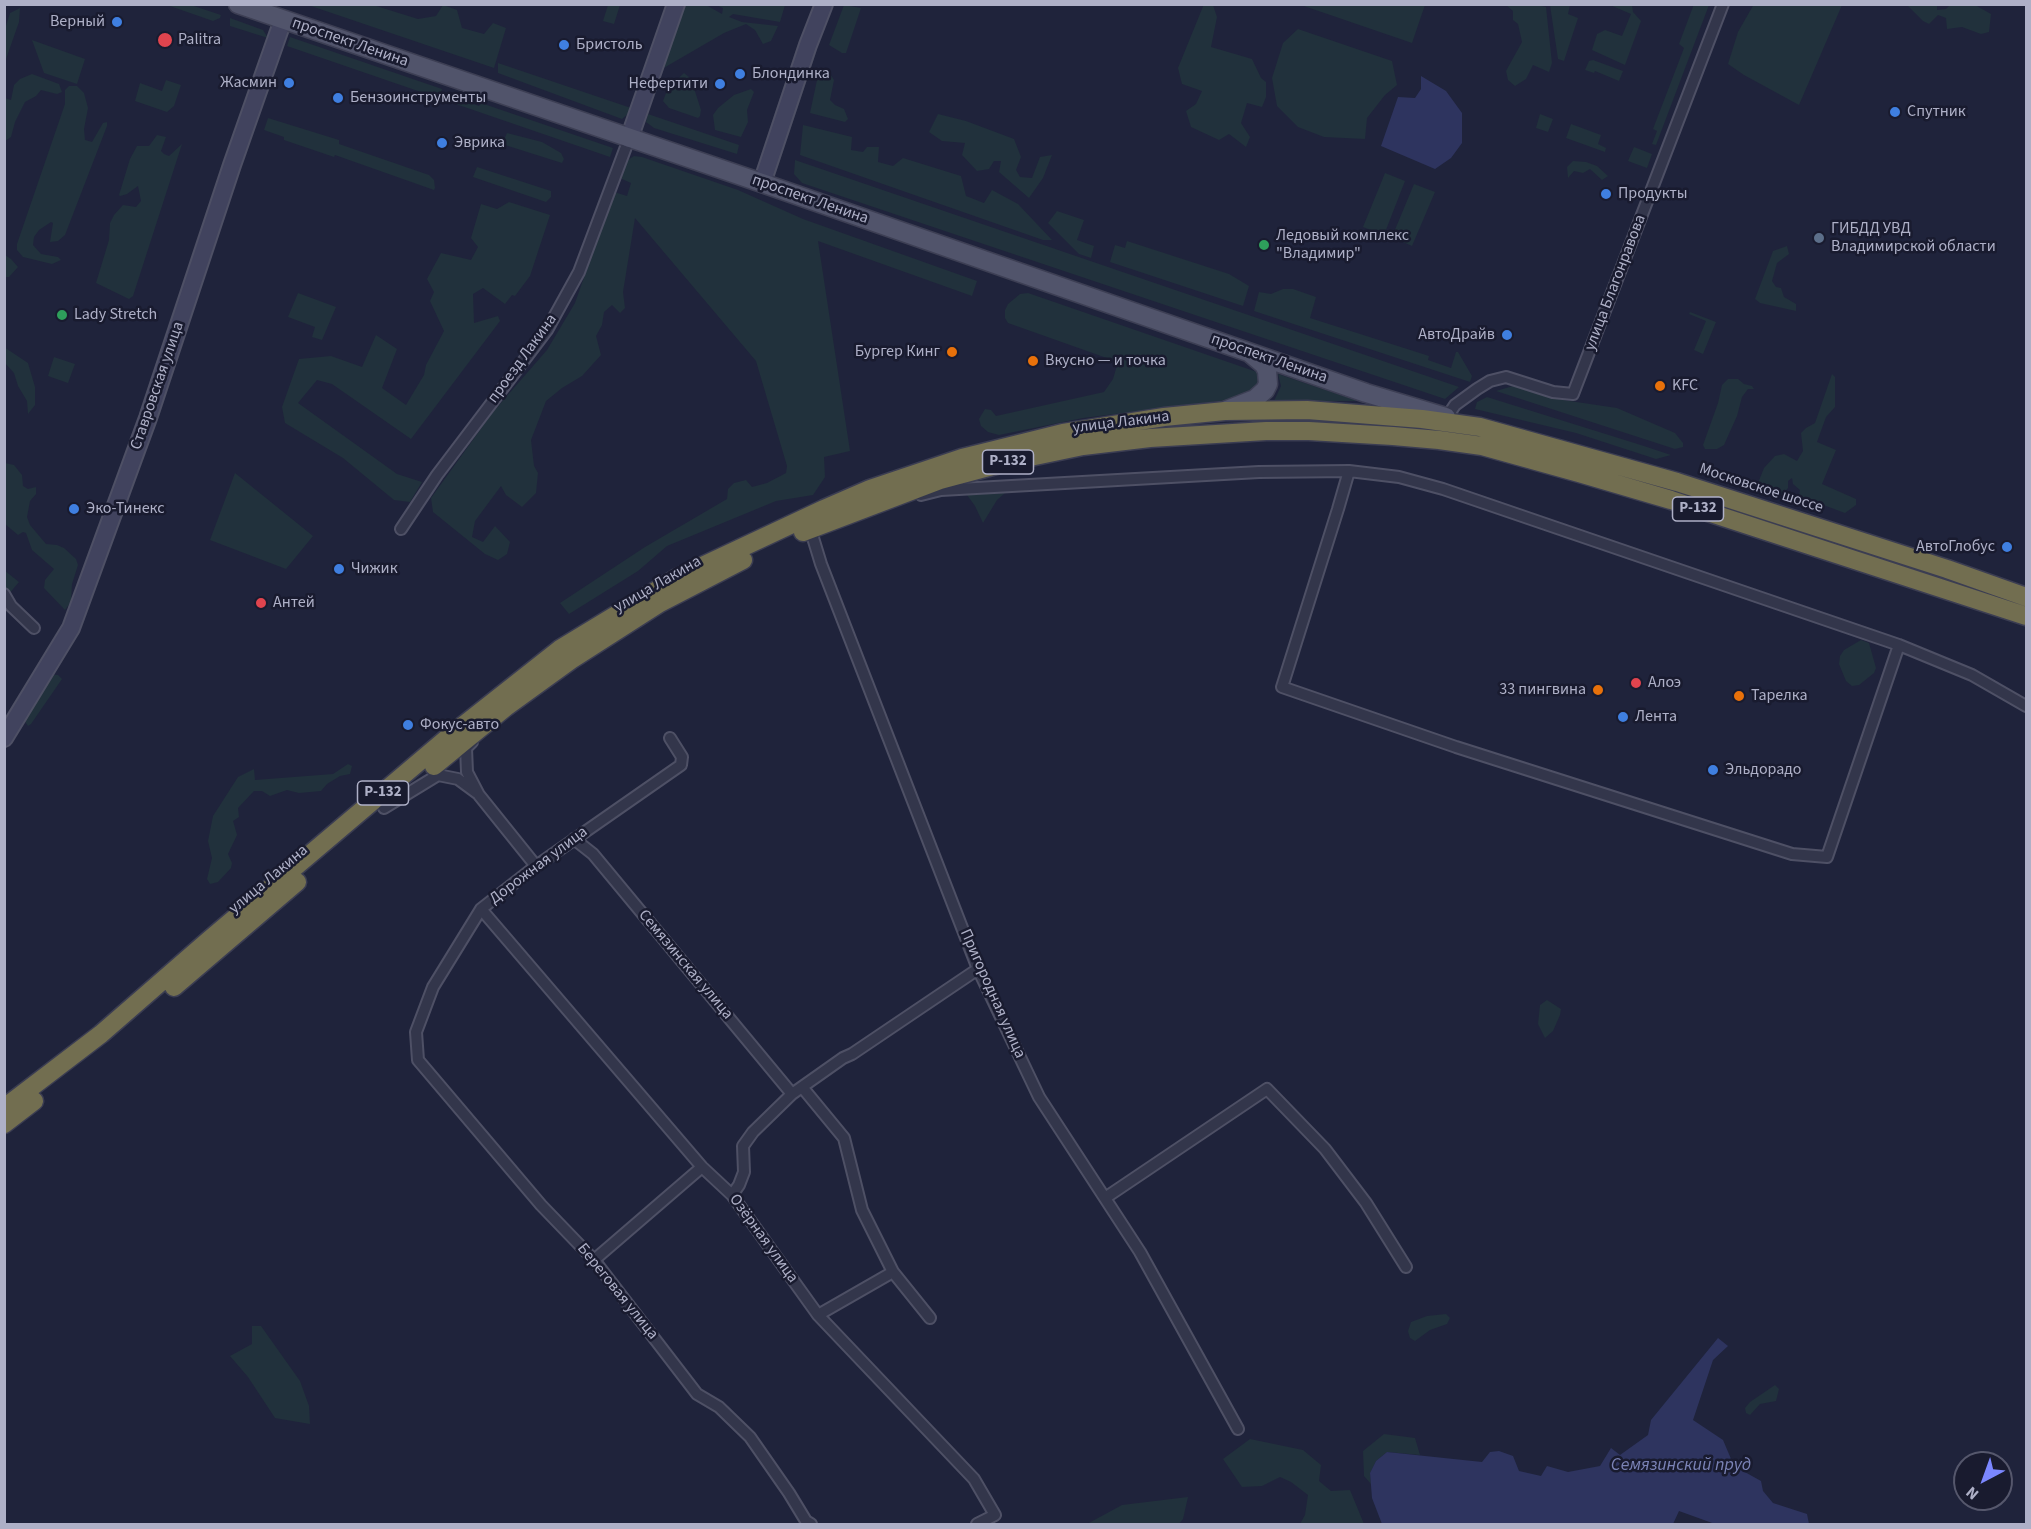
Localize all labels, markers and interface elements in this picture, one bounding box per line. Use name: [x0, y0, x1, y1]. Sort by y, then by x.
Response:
place label: Верный: [50, 12, 105, 32]
street label: проспект Ленина: [289, 14, 411, 72]
marker: Верный: [110, 15, 124, 29]
place label: Palitra: [178, 30, 221, 50]
marker: Palitra: [156, 31, 174, 49]
place label: Бристоль: [576, 35, 643, 55]
marker: Бристоль: [557, 38, 571, 52]
place label: Блондинка: [752, 64, 830, 84]
marker: Блондинка: [733, 67, 747, 81]
place label: Жасмин: [220, 73, 277, 93]
place label: Нефертити: [629, 74, 708, 94]
marker: Жасмин: [282, 76, 296, 90]
marker: Нефертити: [713, 77, 727, 91]
place label: Бензоинструменты: [350, 88, 486, 108]
marker: Бензоинструменты: [331, 91, 345, 105]
place label: Спутник: [1907, 102, 1966, 122]
marker: Спутник: [1888, 105, 1902, 119]
place label: Эврика: [454, 133, 505, 153]
marker: Эврика: [435, 136, 449, 150]
street label: проспект Ленина: [749, 171, 871, 229]
place label: Продукты: [1618, 184, 1688, 204]
marker: Продукты: [1599, 187, 1613, 201]
street label: улица Благонравова: [1581, 212, 1651, 354]
place label: ГИБДД УВД Владимирской области: [1831, 219, 1996, 257]
place label: Ледовый комплекс "Владимир": [1276, 226, 1409, 264]
marker: ГИБДД УВД Владимирской области: [1812, 231, 1826, 245]
marker: Ледовый комплекс "Владимир": [1257, 238, 1271, 252]
place label: Lady Stretch: [74, 305, 157, 325]
marker: Lady Stretch: [55, 308, 69, 322]
street label: проезд Лакина: [484, 311, 562, 407]
street label: Ставровская улица: [127, 319, 189, 453]
place label: АвтоДрайв: [1418, 325, 1495, 345]
marker: АвтоДрайв: [1500, 328, 1514, 342]
street label: проспект Ленина: [1208, 330, 1330, 388]
place label: Бургер Кинг: [855, 342, 940, 362]
marker: Бургер Кинг: [945, 345, 959, 359]
place label: Вкусно — и точка: [1045, 351, 1166, 371]
marker: Вкусно — и точка: [1026, 354, 1040, 368]
place label: KFC: [1672, 376, 1698, 396]
marker: KFC: [1653, 379, 1667, 393]
street label: улица Лакина: [1072, 408, 1170, 438]
road number: Р-132: [982, 450, 1034, 474]
street label: Московское шоссе: [1697, 460, 1825, 518]
road number: Р-132: [1672, 497, 1724, 521]
place label: Эко-Тинекс: [86, 499, 165, 519]
marker: Эко-Тинекс: [67, 502, 81, 516]
place label: АвтоГлобус: [1916, 537, 1995, 557]
marker: АвтоГлобус: [2000, 540, 2014, 554]
street label: улица Лакина: [611, 552, 705, 618]
place label: Чижик: [351, 559, 398, 579]
marker: Чижик: [332, 562, 346, 576]
place label: Антей: [273, 593, 315, 613]
marker: Антей: [254, 596, 268, 610]
place label: Алоэ: [1648, 673, 1681, 693]
marker: Алоэ: [1629, 676, 1643, 690]
place label: 33 пингвина: [1499, 680, 1586, 700]
marker: 33 пингвина: [1591, 683, 1605, 697]
place label: Тарелка: [1751, 686, 1808, 706]
marker: Тарелка: [1732, 689, 1746, 703]
place label: Лента: [1635, 707, 1677, 727]
marker: Лента: [1616, 710, 1630, 724]
place label: Фокус-авто: [420, 715, 499, 735]
marker: Фокус-авто: [401, 718, 415, 732]
place label: Эльдорадо: [1725, 760, 1801, 780]
marker: Эльдорадо: [1706, 763, 1720, 777]
road number: Р-132: [358, 781, 409, 805]
street label: Дорожная улица: [486, 823, 592, 909]
street label: улица Лакина: [226, 841, 312, 919]
street label: Семязинская улица: [634, 906, 736, 1024]
street label: Пригородная улица: [955, 926, 1029, 1062]
street label: Озёрная улица: [724, 1191, 802, 1287]
street label: Береговая улица: [572, 1240, 662, 1344]
north arrow: [1953, 1451, 2013, 1511]
water label: Семязинский пруд: [1611, 1455, 1751, 1477]
text: N: [1961, 1481, 1984, 1505]

